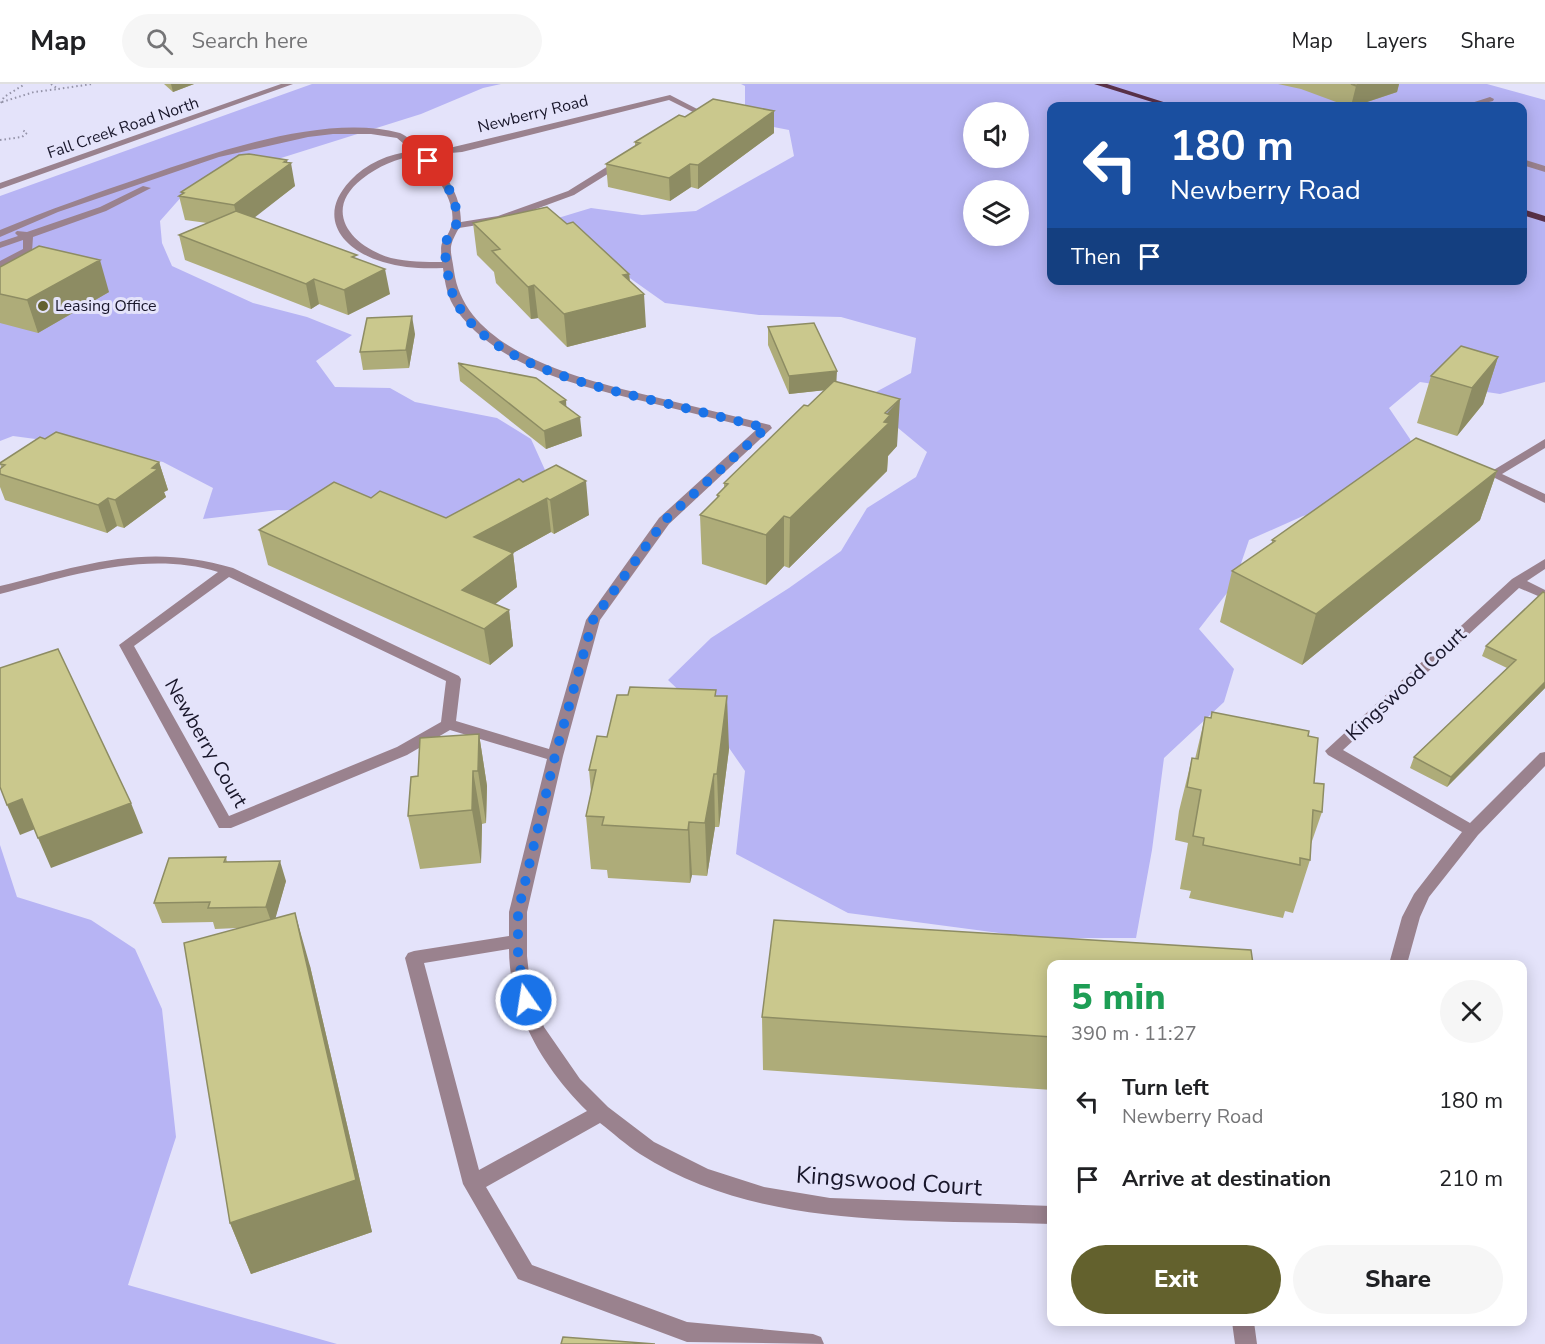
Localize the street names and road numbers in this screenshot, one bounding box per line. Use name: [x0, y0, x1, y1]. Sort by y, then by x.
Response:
street label: Newberry Road: [475, 90, 591, 138]
street label: Fall Creek Road North: [44, 92, 202, 164]
street label: Kingswood Court: [1340, 621, 1473, 747]
street label: Newberry Court: [158, 674, 254, 813]
street label: Kingswood Court: [795, 1159, 984, 1203]

